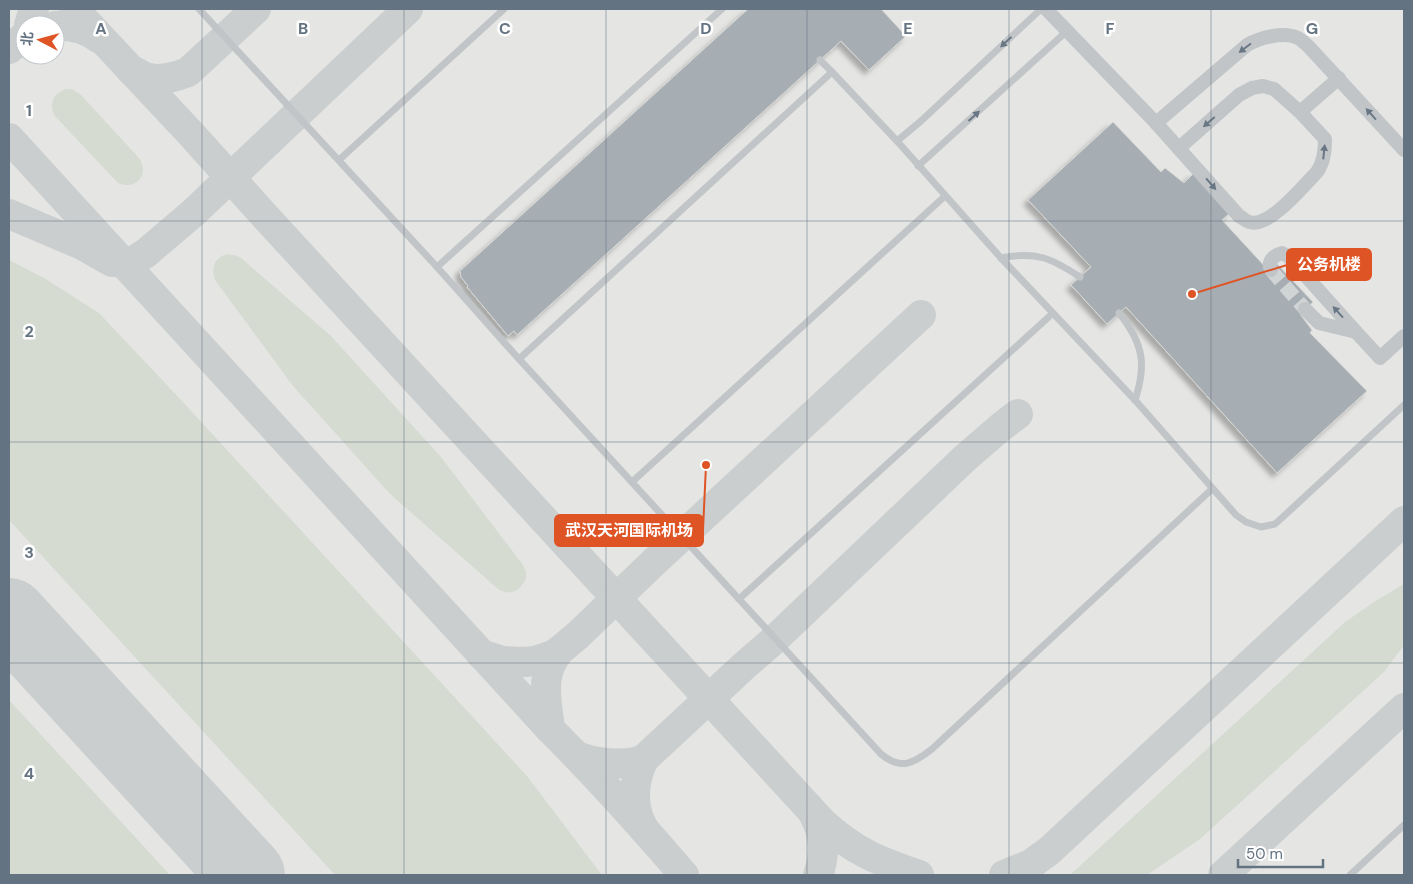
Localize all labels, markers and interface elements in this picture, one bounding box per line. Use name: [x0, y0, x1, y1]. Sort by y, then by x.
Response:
north arrow: [15, 15, 65, 65]
text: A: [95, 18, 107, 39]
text: B: [298, 18, 308, 39]
text: C: [499, 18, 511, 39]
text: D: [700, 18, 712, 39]
text: E: [903, 18, 913, 39]
text: F: [1106, 18, 1115, 39]
text: G: [1306, 18, 1318, 39]
text: 北: [17, 31, 37, 47]
one-way arrow: [1000, 36, 1012, 48]
one-way arrow: [1239, 42, 1252, 53]
text: 1: [26, 100, 32, 121]
one-way arrow: [1366, 108, 1377, 121]
one-way arrow: [967, 111, 980, 122]
one-way arrow: [1203, 116, 1216, 127]
one-way arrow: [1320, 144, 1328, 160]
one-way arrow: [1206, 178, 1217, 191]
callout: 公务机楼: [1287, 249, 1371, 280]
text: 公务机楼: [1297, 254, 1361, 275]
one-way arrow: [1332, 306, 1344, 318]
text: 2: [24, 321, 34, 342]
callout: 武汉天河国际机场: [555, 515, 703, 546]
text: 武汉天河国际机场: [565, 520, 693, 541]
text: 3: [24, 542, 34, 563]
text: 4: [24, 763, 34, 784]
scale bar: [1238, 836, 1323, 868]
text: 50 m: [1246, 844, 1283, 864]

